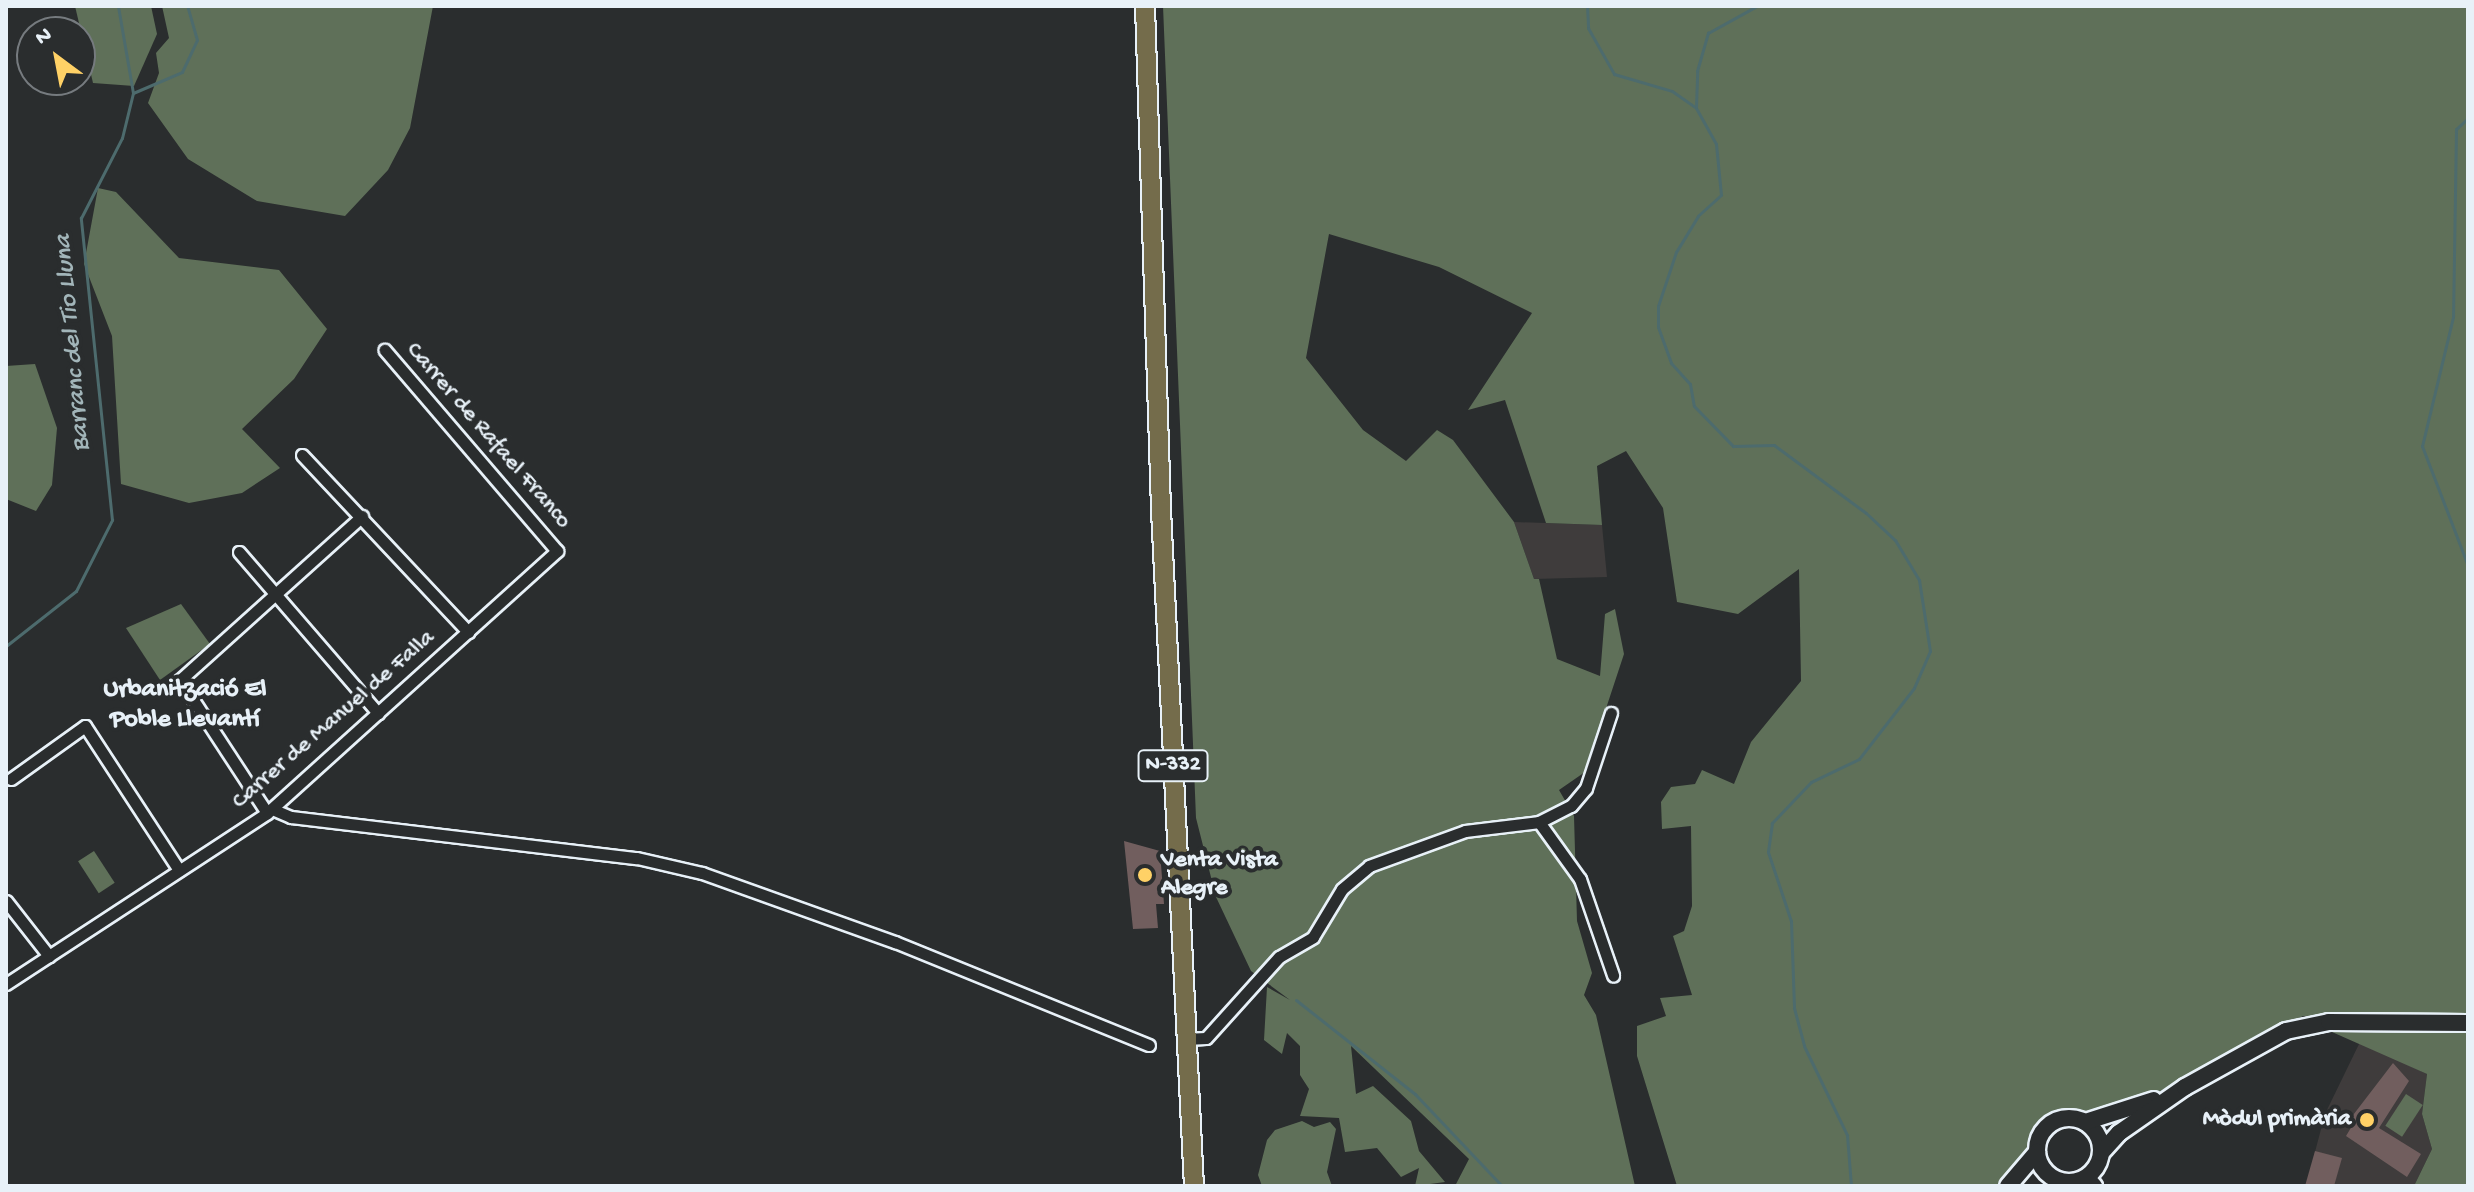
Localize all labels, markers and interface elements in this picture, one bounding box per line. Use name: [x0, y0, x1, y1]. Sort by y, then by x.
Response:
north arrow: [16, 16, 96, 96]
text: N: [31, 23, 57, 52]
water label: Barranc del Tio Lluna: [49, 233, 99, 453]
street label: Carrer de Rafael Franco: [399, 337, 577, 535]
street label: Carrer de Manuel de Falla: [227, 624, 441, 816]
district label: Urbanització El Poble Llevantí: [104, 675, 266, 736]
road number: N-332: [1137, 748, 1209, 784]
place label: Venta Vista Alegre: [1161, 847, 1277, 903]
marker: Venta Vista Alegre: [1136, 866, 1154, 884]
place label: Mòdul primària: [2203, 1106, 2351, 1134]
marker: Mòdul primària: [2358, 1111, 2376, 1129]

